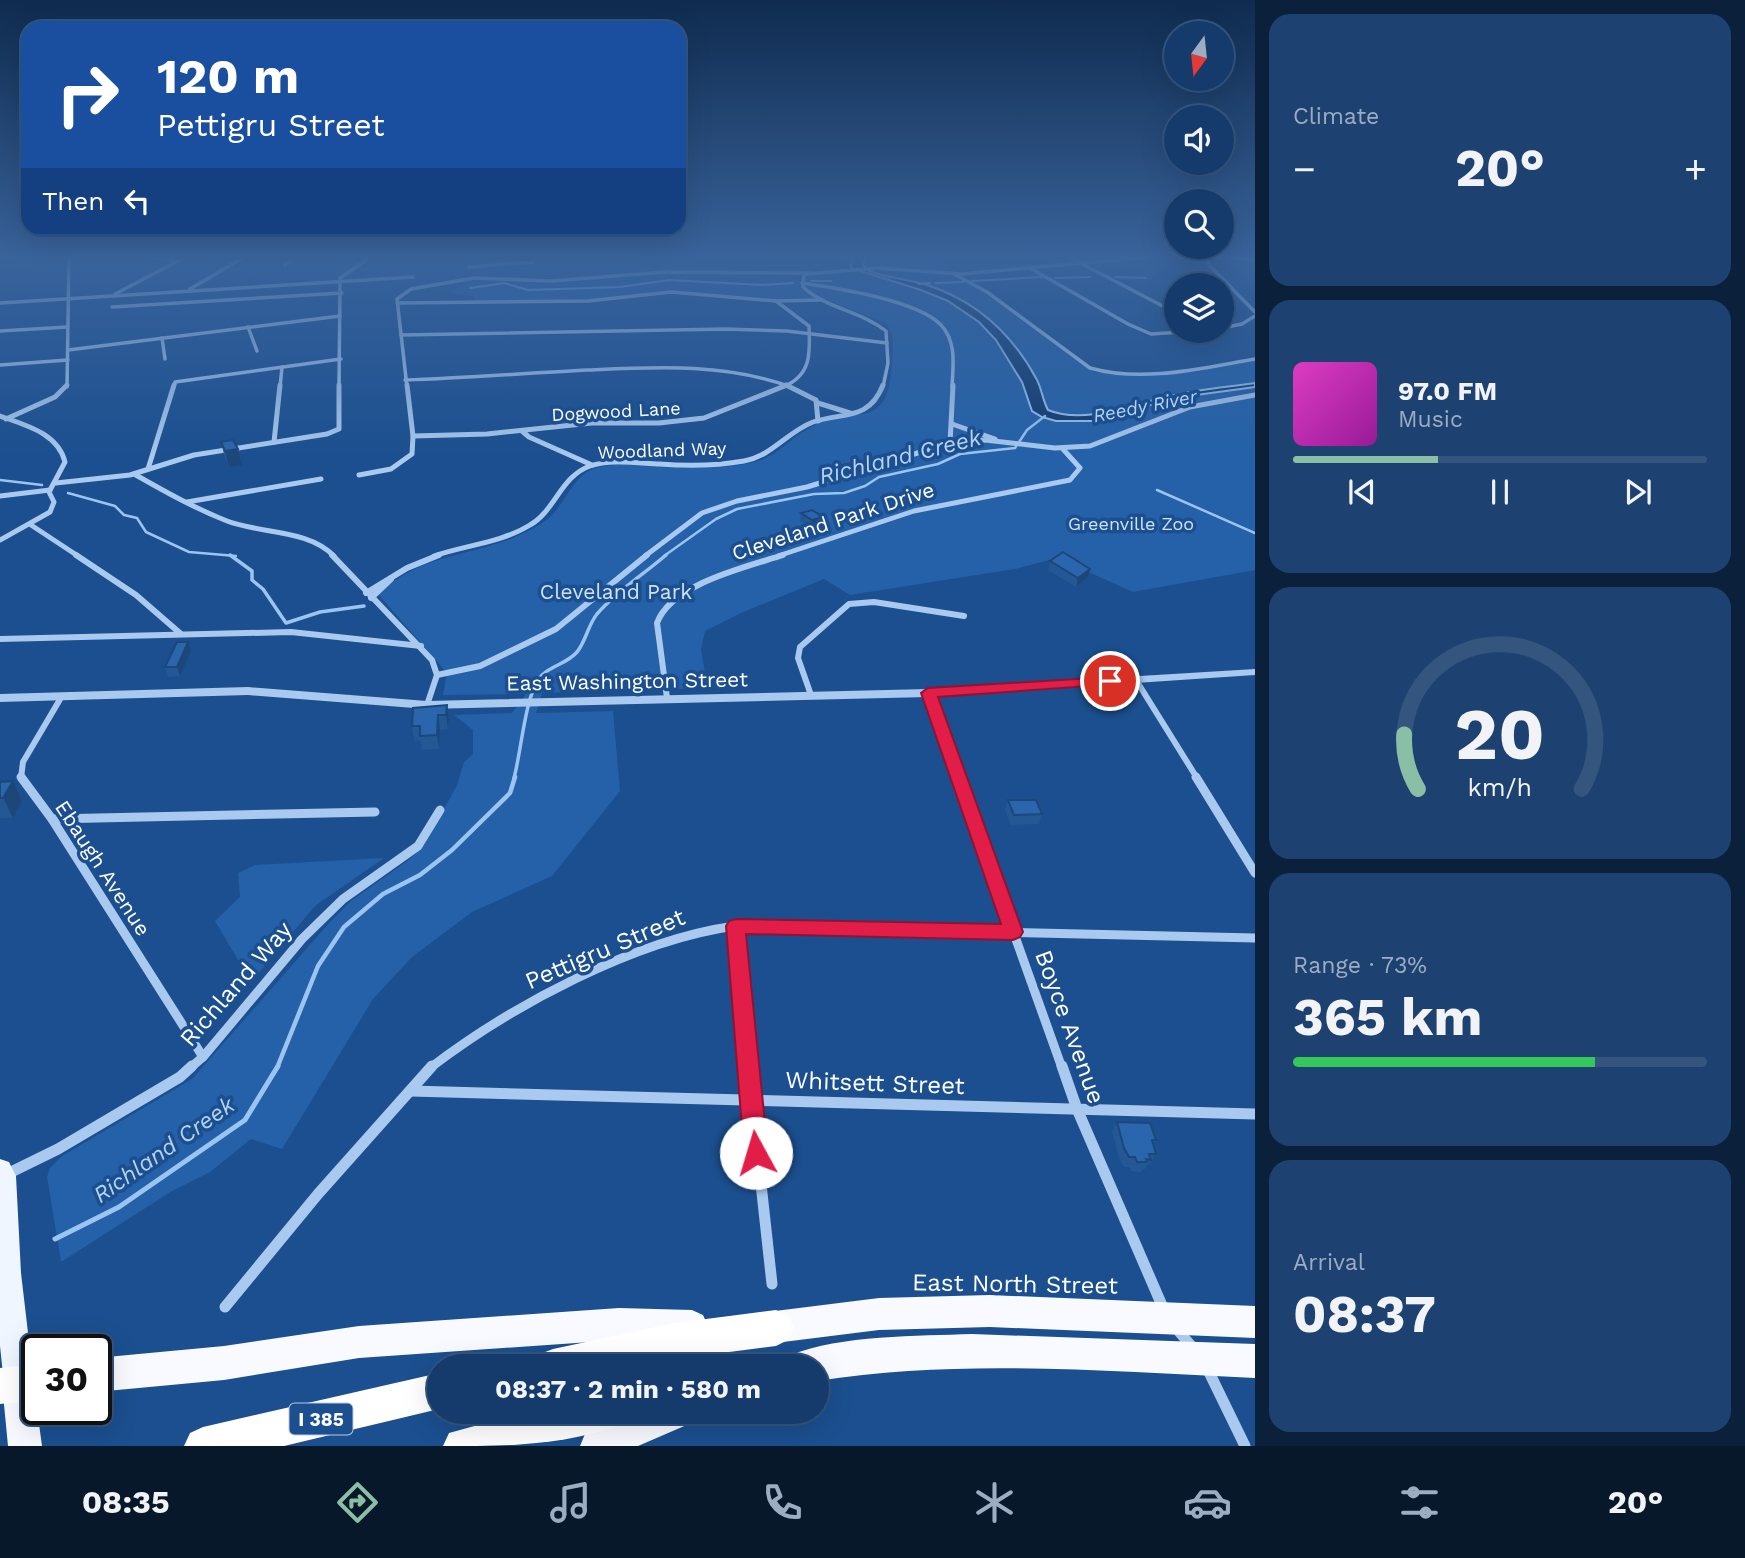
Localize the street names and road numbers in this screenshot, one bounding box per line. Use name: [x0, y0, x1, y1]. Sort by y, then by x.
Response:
street label: Dogwood Lane: [551, 397, 681, 425]
street label: Woodland Way: [597, 437, 728, 463]
street label: Cleveland Park Drive: [729, 476, 937, 566]
street label: East Washington Street: [506, 666, 748, 696]
street label: Ebaugh Avenue: [50, 796, 156, 940]
street label: Pettigru Street: [521, 903, 689, 995]
street label: Richland Way: [174, 915, 298, 1052]
street label: Boyce Avenue: [1029, 946, 1111, 1108]
street label: Whitsett Street: [785, 1066, 965, 1100]
street label: East North Street: [912, 1268, 1118, 1300]
road number: I 385: [290, 1404, 352, 1434]

